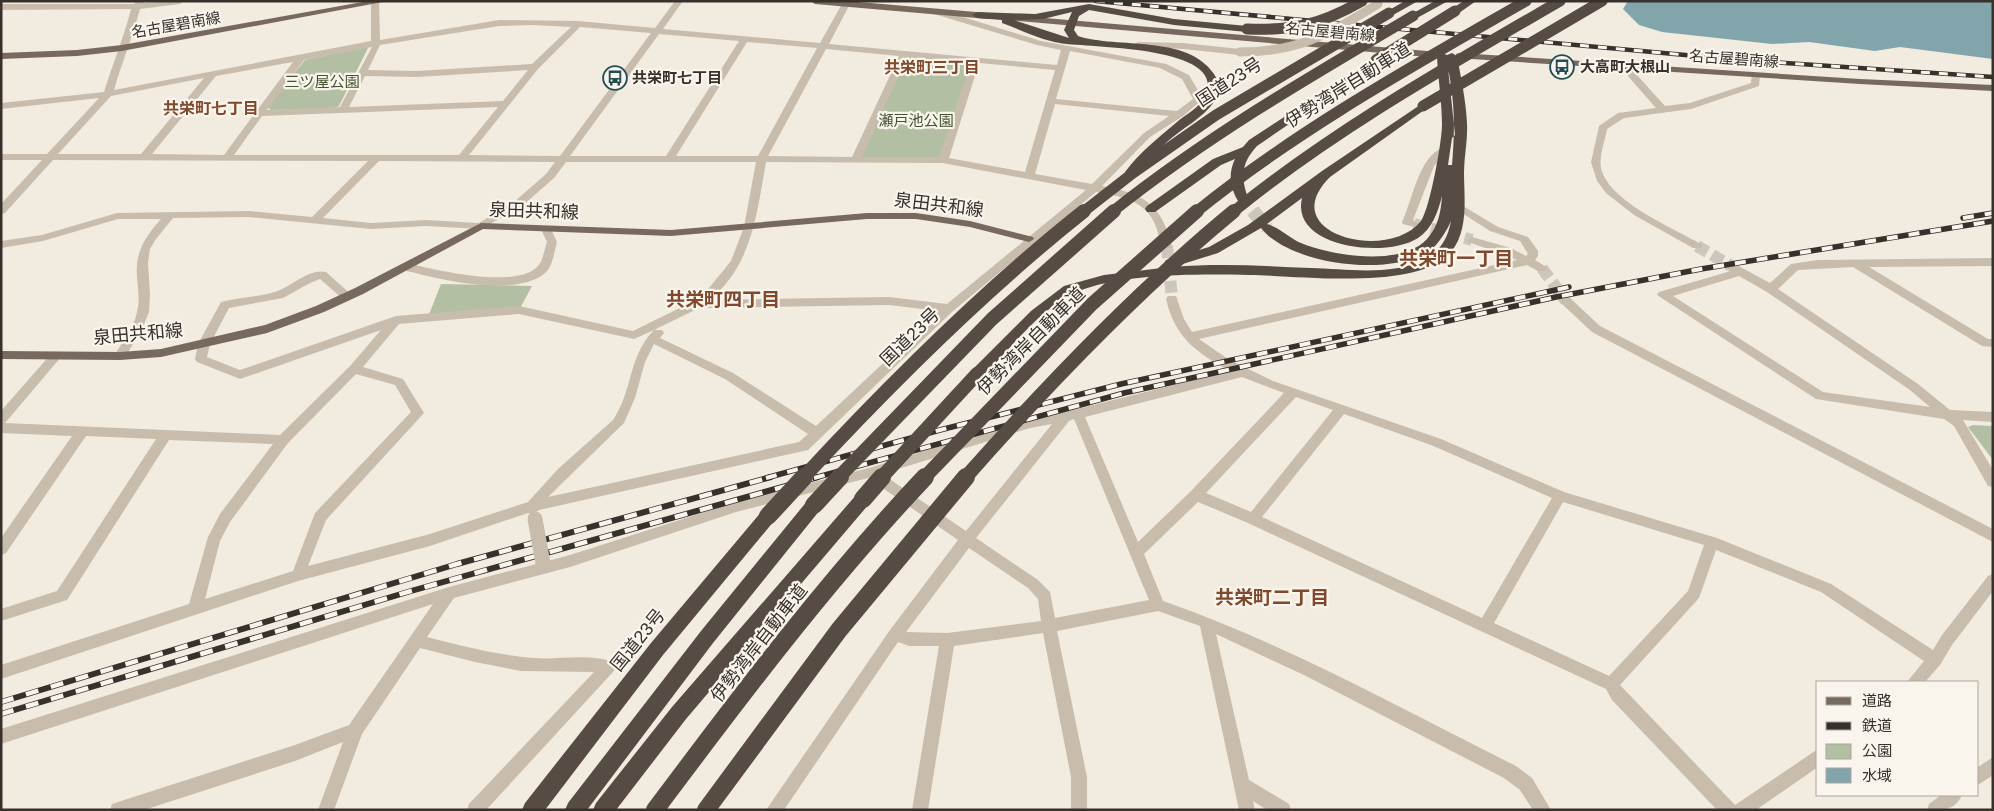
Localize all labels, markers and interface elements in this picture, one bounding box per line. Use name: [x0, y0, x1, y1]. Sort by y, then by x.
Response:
street label: 名古屋碧南線: [130, 8, 222, 41]
street label: 名古屋碧南線: [1284, 19, 1376, 44]
street label: 伊勢湾岸自動車道: [1282, 38, 1414, 132]
street label: 名古屋碧南線: [1689, 47, 1780, 70]
street label: 国道23号: [1193, 53, 1265, 111]
bus stop icon: 大高町大根山: [1549, 54, 1575, 80]
place label: 大高町大根山: [1580, 58, 1670, 75]
district label: 共栄町三丁目: [884, 59, 980, 76]
bus stop icon: 共栄町七丁目: [602, 65, 628, 91]
place label: 共栄町七丁目: [632, 69, 722, 86]
park label: 三ツ屋公園: [284, 73, 360, 90]
district label: 共栄町七丁目: [163, 100, 259, 117]
park label: 瀬戸池公園: [878, 112, 954, 129]
street label: 泉田共和線: [893, 190, 985, 220]
street label: 泉田共和線: [489, 199, 579, 223]
district label: 共栄町一丁目: [1399, 248, 1513, 269]
street label: 伊勢湾岸自動車道: [973, 283, 1089, 399]
district label: 共栄町四丁目: [666, 289, 780, 310]
street label: 国道23号: [876, 304, 944, 370]
street label: 泉田共和線: [92, 320, 184, 348]
street label: 伊勢湾岸自動車道: [707, 580, 811, 706]
district label: 共栄町二丁目: [1215, 587, 1329, 608]
street label: 国道23号: [607, 605, 669, 675]
legend: [1816, 681, 1979, 796]
text: 道路: [1862, 692, 1892, 709]
text: 鉄道: [1862, 717, 1892, 734]
text: 公園: [1862, 742, 1892, 759]
text: 水域: [1862, 767, 1892, 784]

